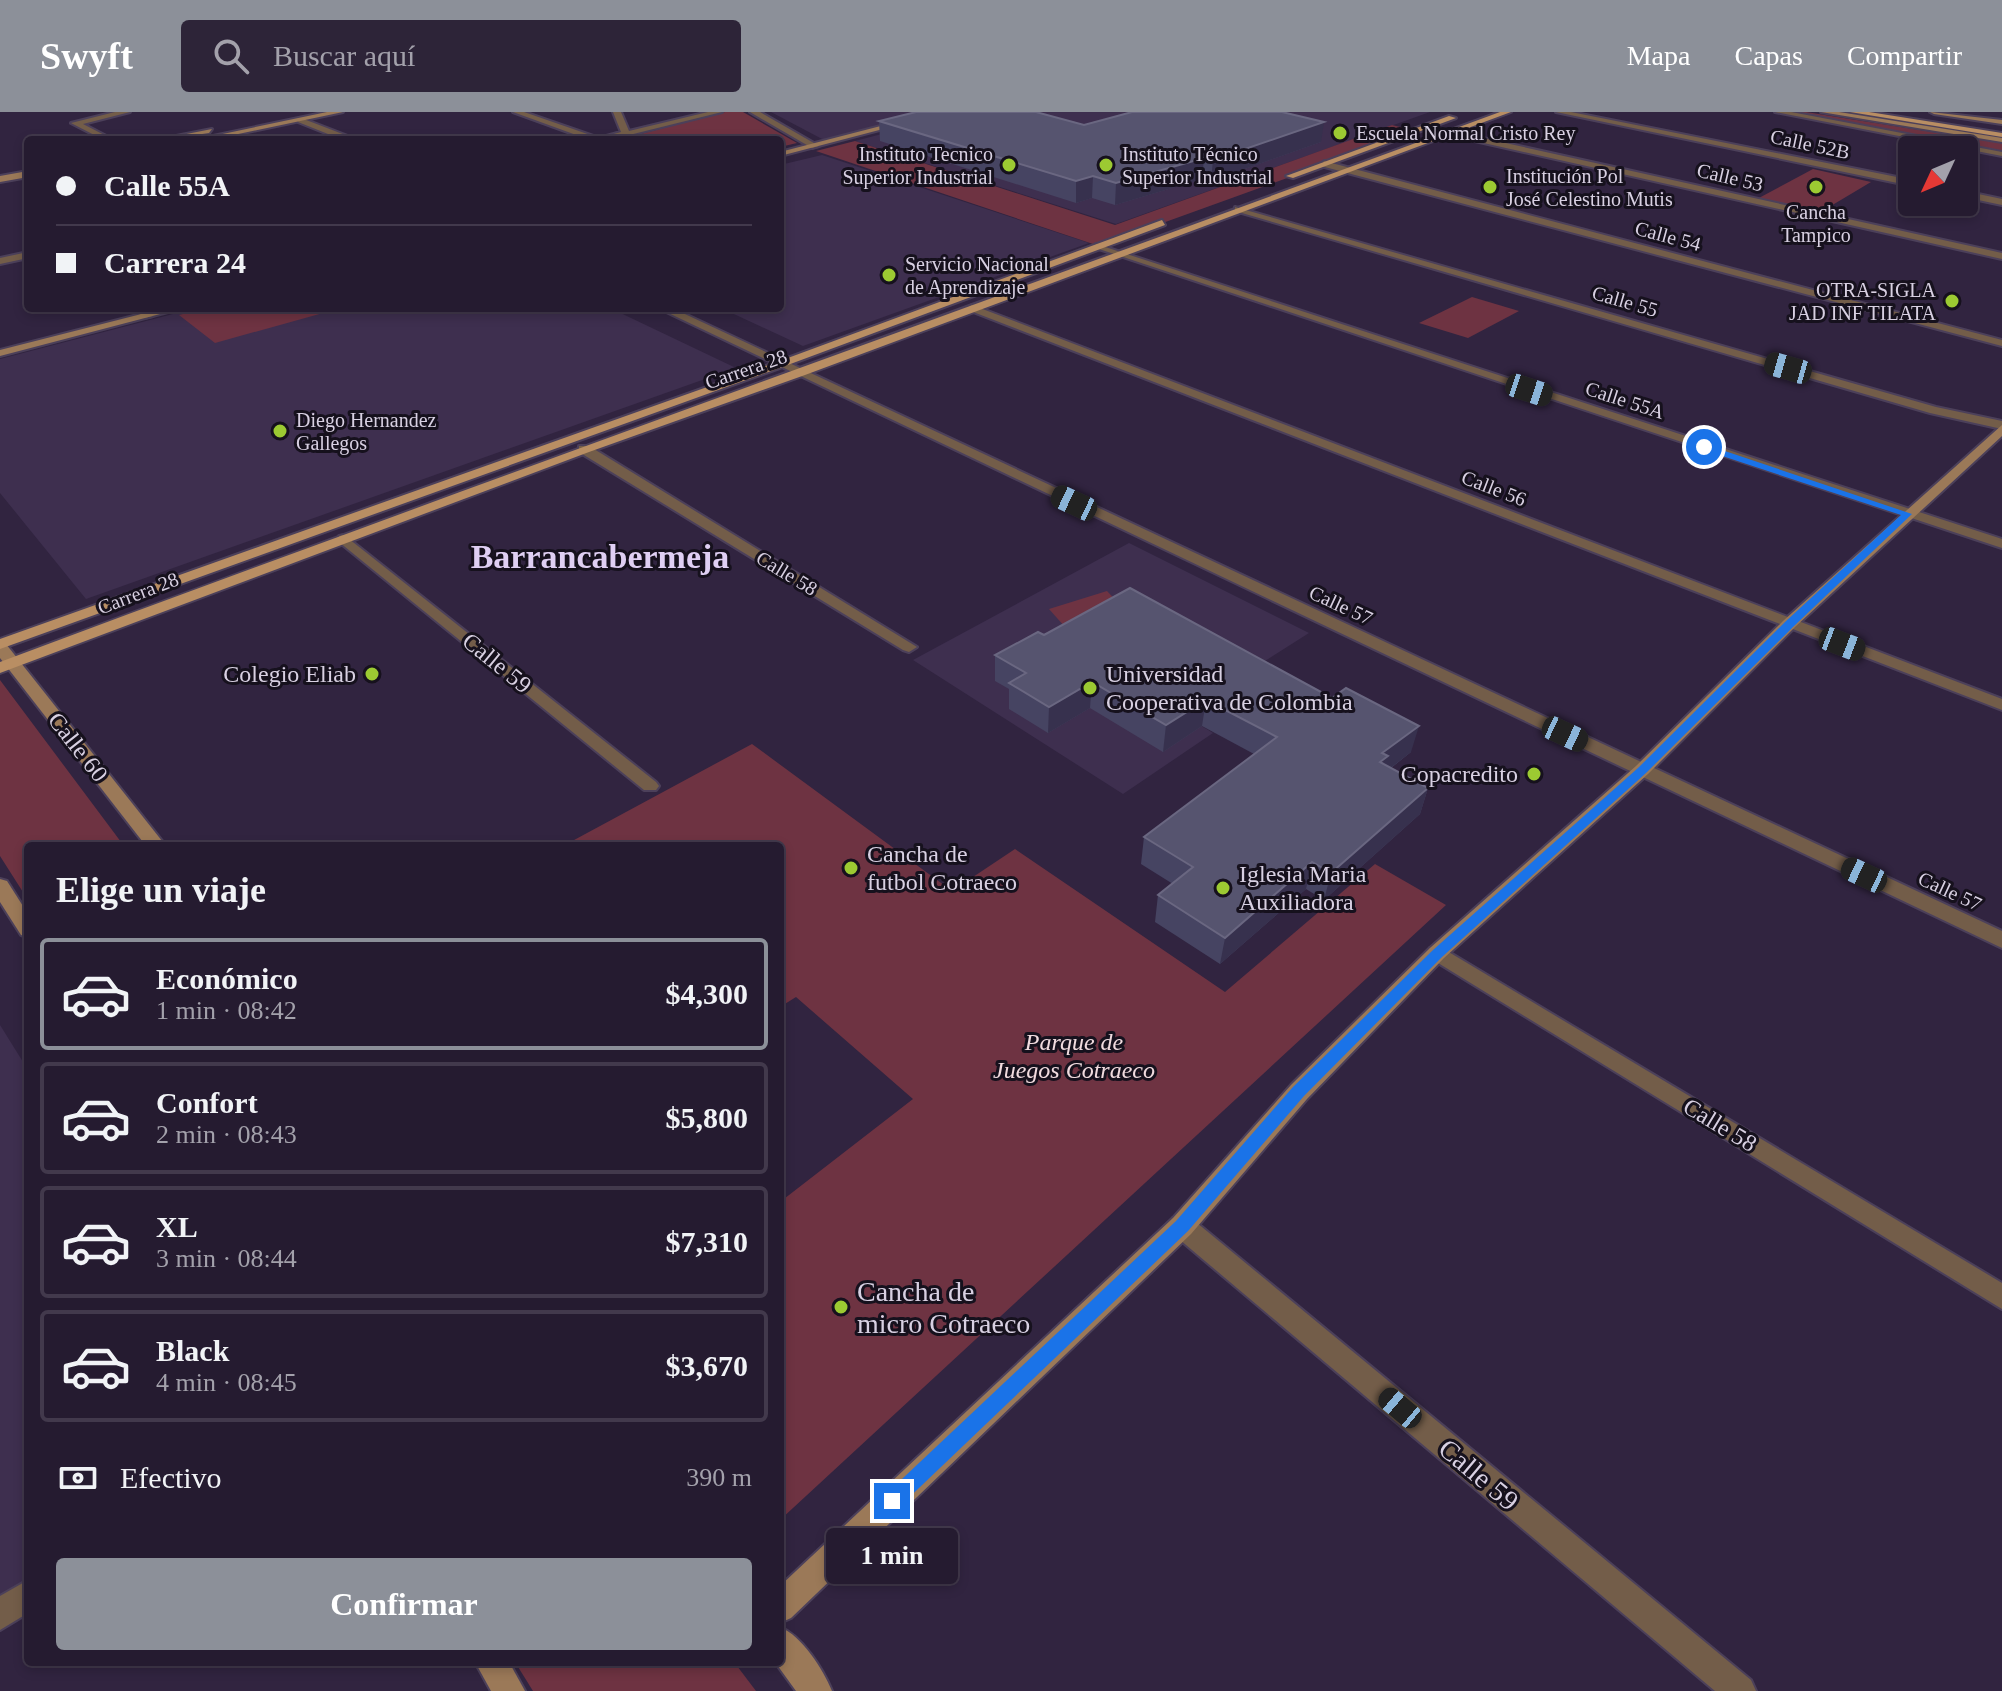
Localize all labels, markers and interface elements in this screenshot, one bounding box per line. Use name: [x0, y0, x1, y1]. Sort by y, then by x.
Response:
search box: [181, 20, 741, 92]
icon: search: [209, 34, 253, 78]
text: Swyft: [40, 35, 133, 77]
text: Buscar aquí: [273, 39, 415, 72]
text: Mapa: [1627, 40, 1690, 71]
text: Capas: [1734, 40, 1803, 71]
text: Compartir: [1847, 40, 1962, 71]
place label: Escuela Normal Cristo Rey: [1356, 122, 1575, 145]
marker: Escuela Normal Cristo Rey: [1331, 124, 1349, 142]
street label: Calle 52B: [1768, 125, 1852, 163]
north arrow: [1898, 136, 1978, 216]
map controls: [1898, 136, 1978, 216]
place label: Instituto Tecnico Superior Industrial: [842, 143, 993, 189]
place label: Instituto Técnico Superior Industrial: [1122, 143, 1273, 189]
marker: Instituto Tecnico Superior Industrial: [1000, 156, 1018, 174]
marker: Instituto Técnico Superior Industrial: [1097, 156, 1115, 174]
street label: Calle 53: [1695, 159, 1765, 195]
place label: Institución Pol José Celestino Mutis: [1506, 165, 1673, 210]
text: Calle 55A: [104, 169, 230, 202]
marker: Institución Pol José Celestino Mutis: [1481, 178, 1499, 196]
marker: Cancha Tampico: [1807, 178, 1825, 196]
place label: Cancha Tampico: [1781, 201, 1851, 247]
street label: Calle 54: [1633, 217, 1703, 255]
text: Carrera 24: [104, 246, 246, 279]
place label: Servicio Nacional de Aprendizaje: [905, 253, 1049, 299]
marker: Servicio Nacional de Aprendizaje: [880, 266, 898, 284]
place label: OTRA-SIGLA JAD INF TILATA: [1789, 279, 1937, 324]
street label: Calle 55: [1590, 281, 1660, 321]
marker: OTRA-SIGLA JAD INF TILATA: [1943, 292, 1961, 310]
street label: Carrera 28: [702, 345, 790, 393]
car: [1762, 350, 1814, 386]
car: [1502, 371, 1556, 409]
street label: Calle 55A: [1583, 377, 1668, 423]
place label: Diego Hernandez Gallegos: [296, 409, 437, 455]
marker: Diego Hernandez Gallegos: [271, 422, 289, 440]
route start: [1686, 429, 1722, 465]
street label: Calle 56: [1459, 466, 1529, 510]
car: [1047, 482, 1101, 524]
district label: Barrancabermeja: [471, 538, 729, 575]
street label: Calle 58: [753, 546, 821, 600]
street label: Carrera 28: [94, 568, 182, 618]
street label: Calle 57: [1306, 581, 1376, 629]
car: [1815, 624, 1869, 664]
street label: Calle 59: [457, 628, 537, 698]
place label: Colegio Eliab: [223, 661, 356, 687]
place label: Universidad Cooperativa de Colombia: [1106, 661, 1353, 715]
marker: Colegio Eliab: [363, 665, 381, 683]
marker: Universidad Cooperativa de Colombia: [1081, 679, 1099, 697]
street label: Calle 60: [43, 707, 113, 787]
car: [1538, 713, 1592, 755]
place label: Copacredito: [1401, 761, 1518, 787]
marker: Copacredito: [1525, 765, 1543, 783]
place label: Cancha de futbol Cotraeco: [867, 841, 1017, 895]
car: [1837, 854, 1891, 896]
marker: Cancha de futbol Cotraeco: [842, 859, 860, 877]
place label: Iglesia Maria Auxiliadora: [1239, 861, 1367, 915]
street label: Calle 57: [1915, 867, 1985, 915]
text: Elige un viaje: [56, 870, 266, 910]
marker: Iglesia Maria Auxiliadora: [1214, 879, 1232, 897]
icon: car: [60, 958, 132, 1030]
text: Económico: [156, 962, 298, 995]
text: $4,300: [666, 977, 748, 1010]
text: 1 min · 08:42: [156, 996, 297, 1025]
park label: Parque de Juegos Cotraeco: [993, 1029, 1155, 1083]
icon: car: [60, 1082, 132, 1154]
text: Confort: [156, 1086, 258, 1119]
street label: Calle 58: [1679, 1093, 1761, 1157]
text: $5,800: [666, 1101, 748, 1134]
text: 2 min · 08:43: [156, 1120, 297, 1149]
icon: car: [60, 1206, 132, 1278]
text: XL: [156, 1210, 198, 1243]
text: $7,310: [666, 1225, 748, 1258]
text: 3 min · 08:44: [156, 1244, 297, 1273]
place label: Cancha de micro Cotraeco: [857, 1276, 1030, 1339]
marker: Cancha de micro Cotraeco: [832, 1298, 850, 1316]
icon: car: [60, 1330, 132, 1402]
text: Black: [156, 1334, 229, 1367]
text: $3,670: [666, 1349, 748, 1382]
text: 4 min · 08:45: [156, 1368, 297, 1397]
car: [1374, 1383, 1426, 1433]
street label: Calle 59: [1433, 1432, 1525, 1516]
icon: cash: [56, 1456, 100, 1500]
text: Efectivo: [120, 1461, 222, 1494]
text: 390 m: [686, 1463, 752, 1492]
route end: [874, 1483, 910, 1519]
callout: 1 min: [826, 1529, 958, 1585]
text: 1 min: [861, 1541, 923, 1570]
button: Confirmar: [56, 1558, 752, 1650]

